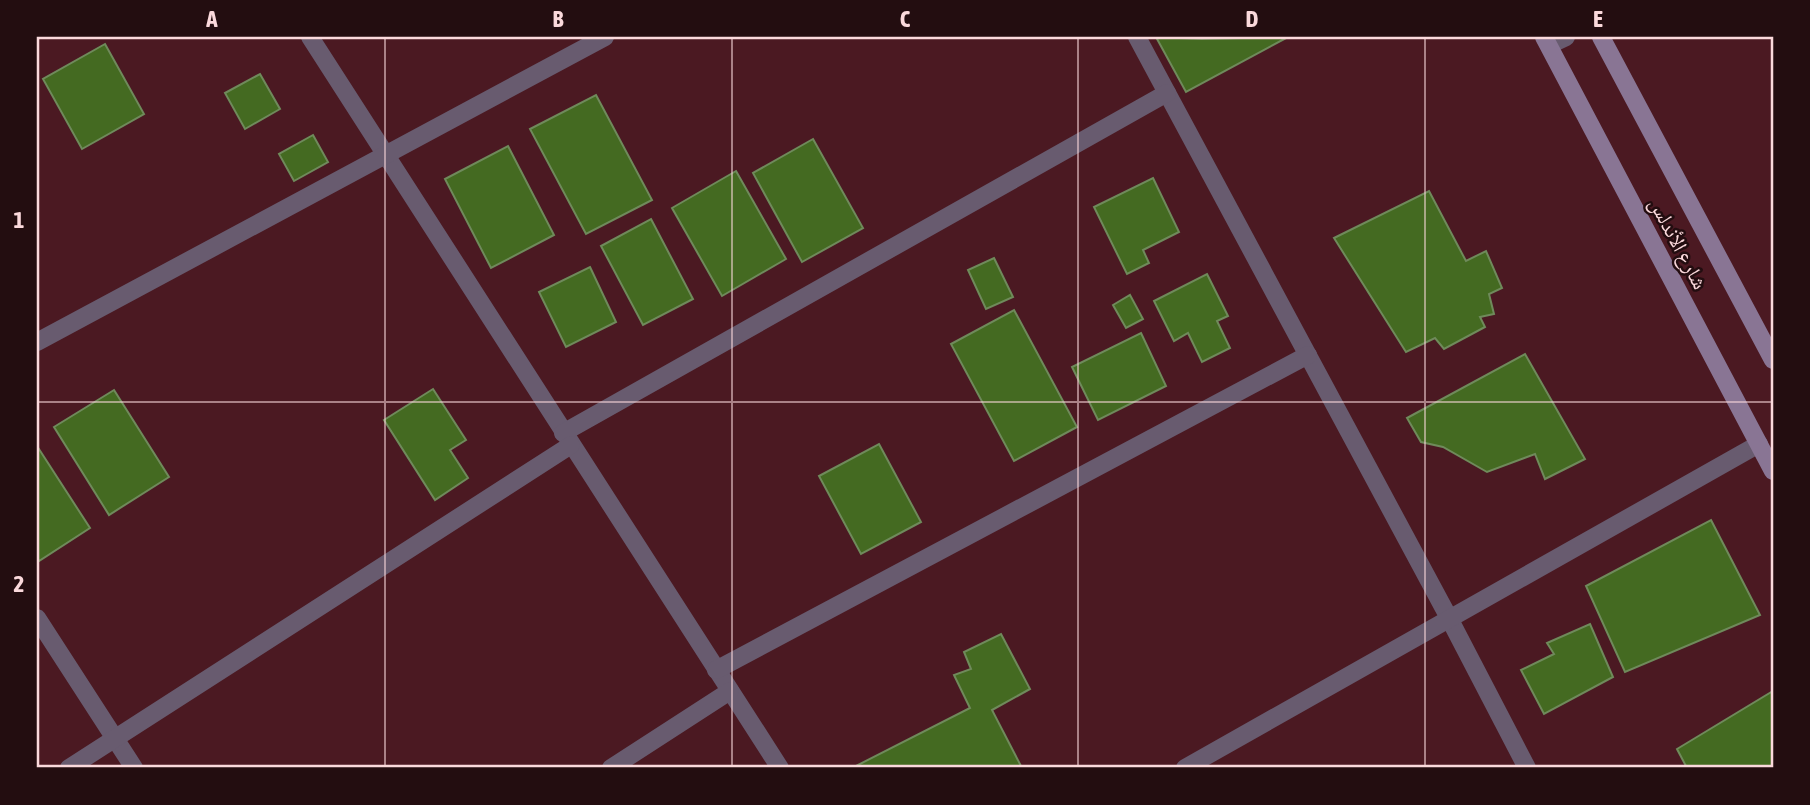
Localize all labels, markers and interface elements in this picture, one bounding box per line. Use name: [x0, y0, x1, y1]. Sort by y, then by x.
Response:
text: A: [205, 6, 218, 32]
text: B: [553, 6, 564, 32]
text: C: [900, 6, 911, 32]
text: D: [1246, 6, 1259, 32]
text: E: [1593, 6, 1603, 32]
street label: شارع الأندلس: [1643, 193, 1713, 294]
text: 1: [14, 207, 25, 233]
text: 2: [14, 571, 24, 597]

